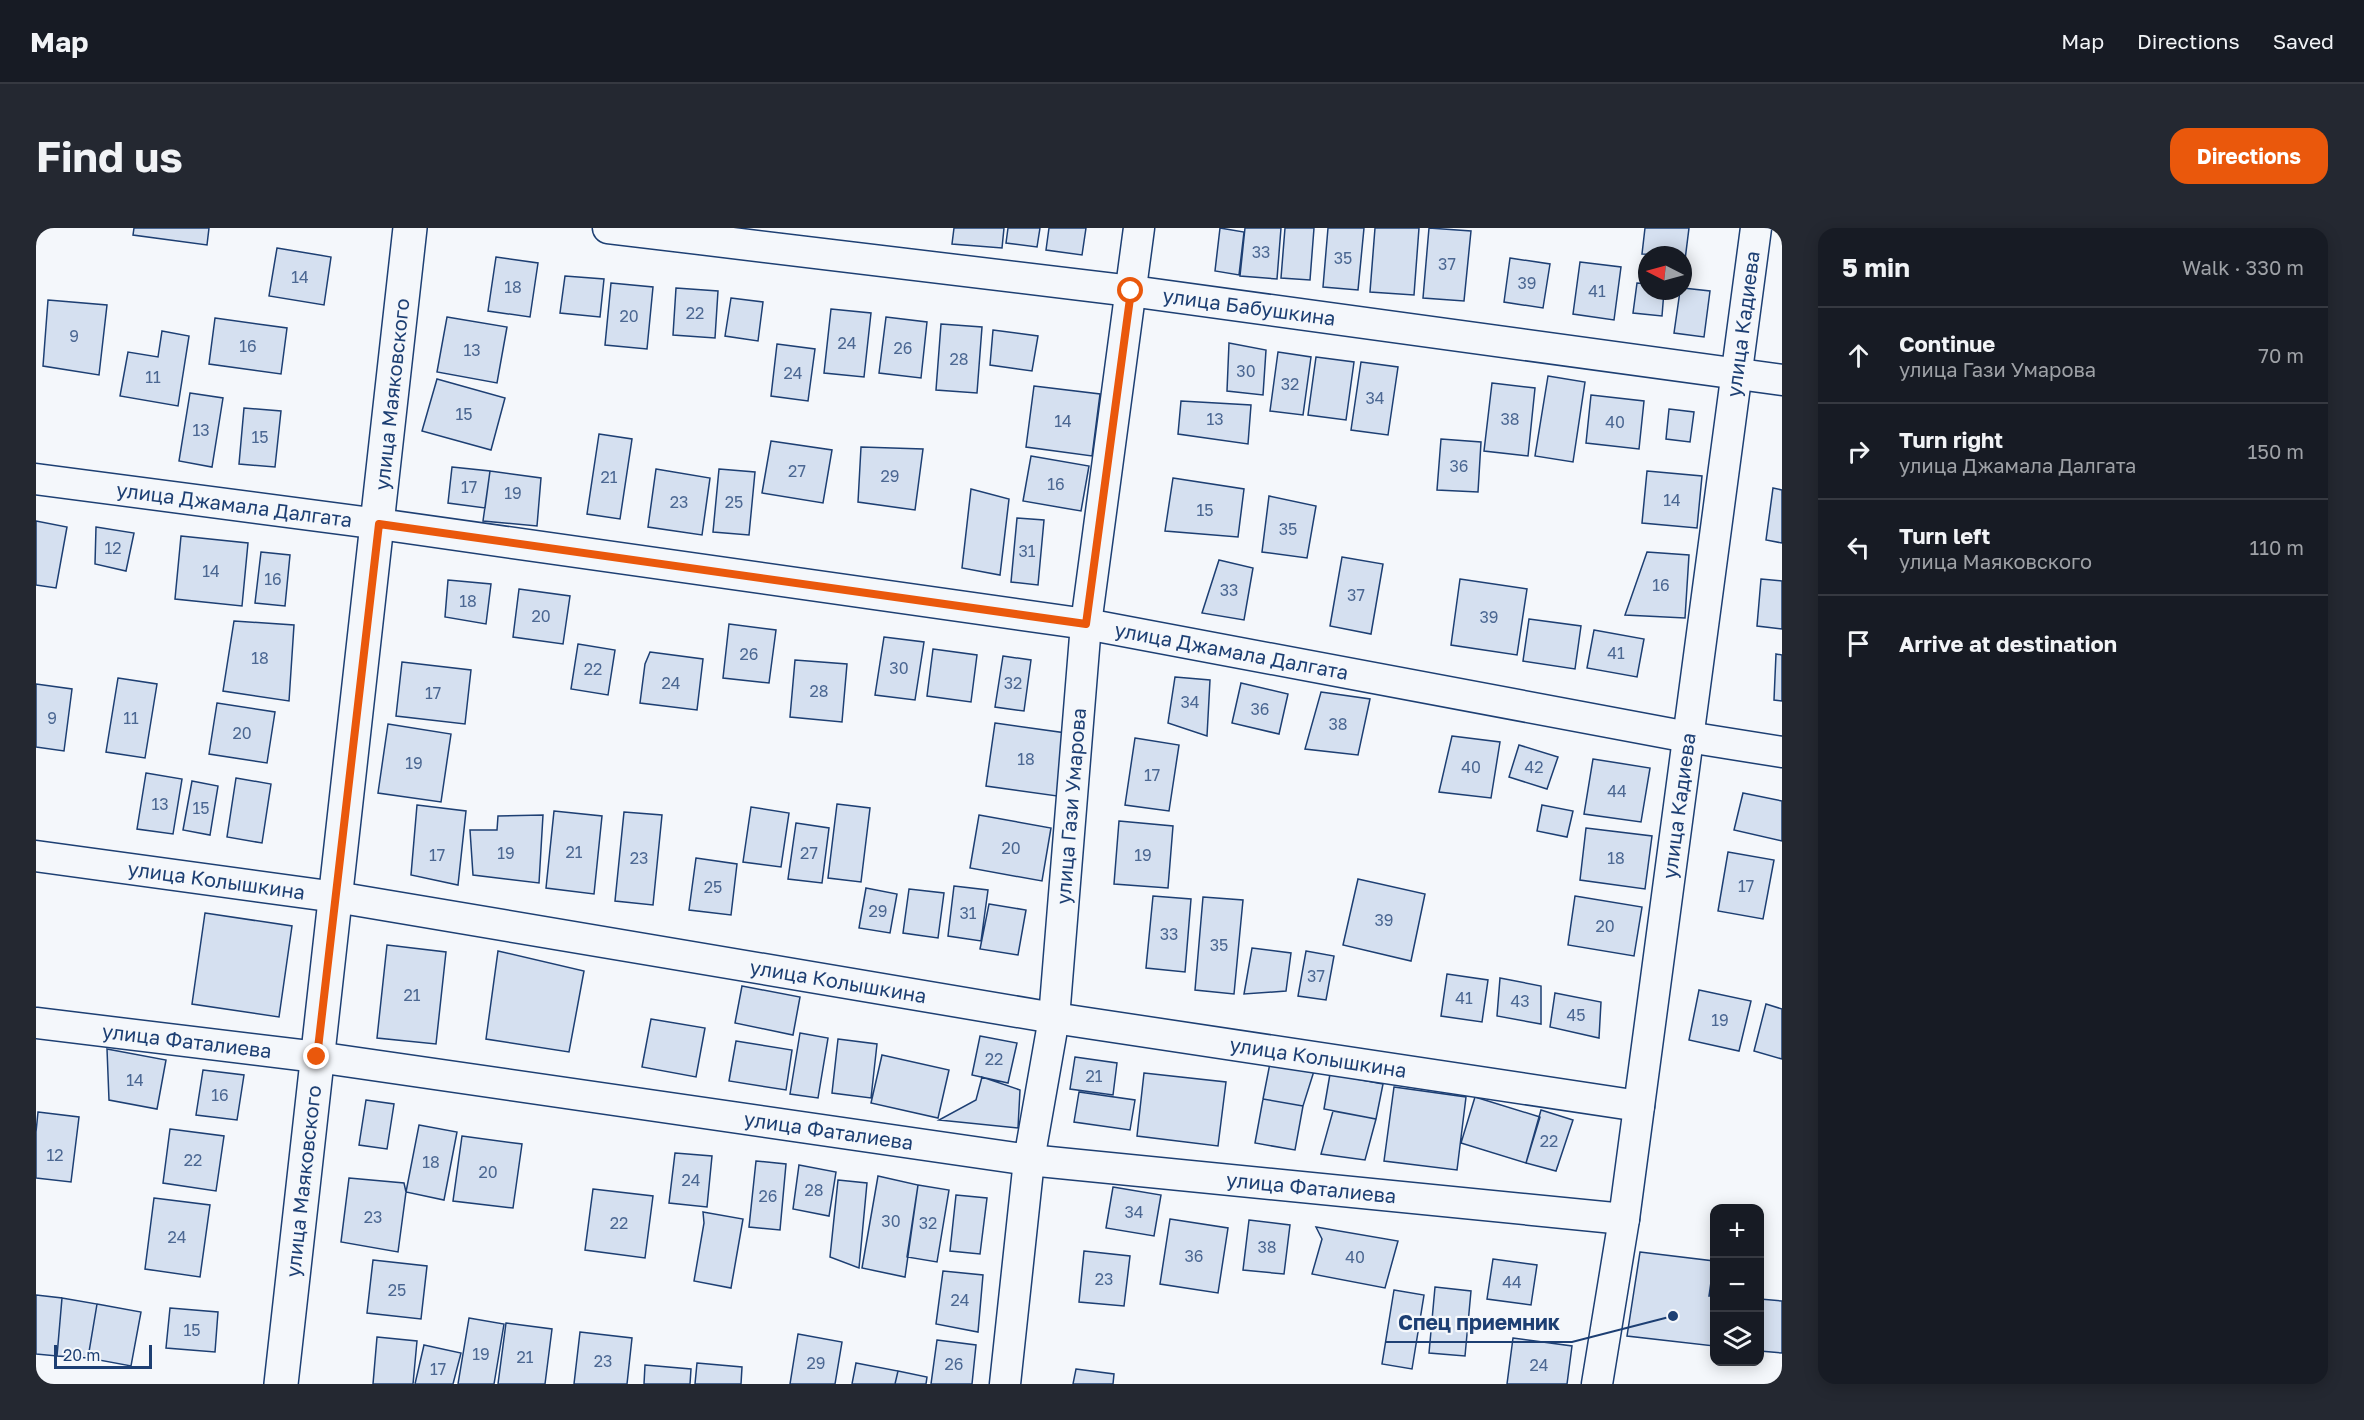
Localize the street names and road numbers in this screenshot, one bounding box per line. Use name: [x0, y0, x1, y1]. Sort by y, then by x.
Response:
street label: улица Кадиева: [1721, 249, 1764, 399]
street label: улица Бабушкина: [1161, 282, 1337, 330]
street label: улица Маяковского: [369, 297, 414, 491]
street label: улица Джамала Далгата: [115, 477, 354, 531]
street label: улица Джамала Далгата: [1113, 617, 1351, 684]
street label: улица Гази Умарова: [1050, 707, 1090, 905]
street label: улица Кадиева: [1656, 731, 1700, 880]
street label: улица Колышкина: [126, 856, 307, 904]
street label: улица Колышкина: [748, 954, 928, 1007]
street label: улица Фаталиева: [101, 1018, 273, 1062]
street label: улица Колышкина: [1228, 1032, 1408, 1082]
street label: улица Маяковского: [280, 1084, 325, 1278]
street label: улица Фаталиева: [743, 1106, 915, 1154]
street label: улица Фаталиева: [1225, 1167, 1397, 1207]

